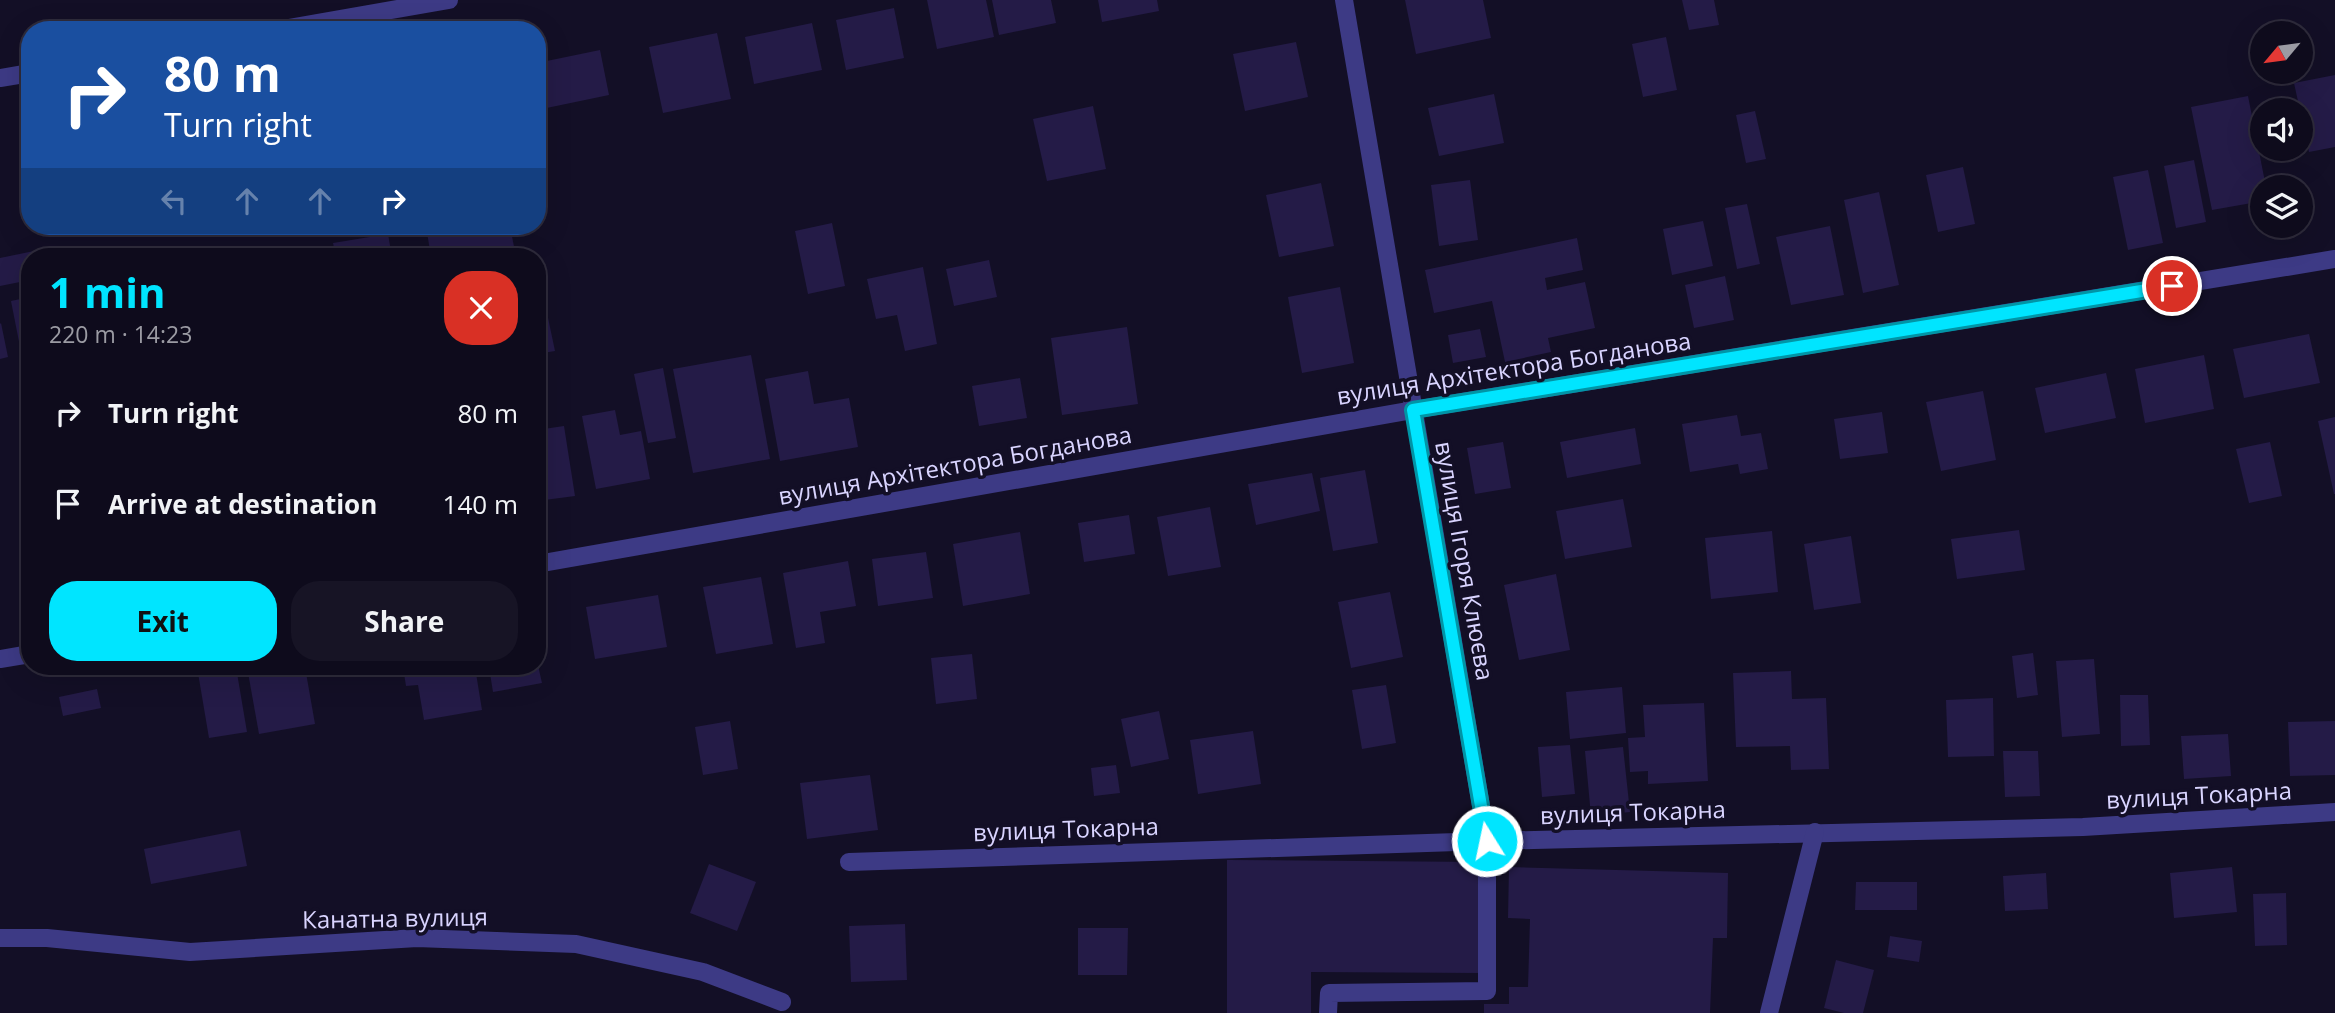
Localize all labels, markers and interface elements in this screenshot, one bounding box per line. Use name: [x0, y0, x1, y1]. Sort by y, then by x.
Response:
north arrow: [2250, 21, 2314, 84]
map controls: [2250, 21, 2313, 238]
text: 80 m: [164, 40, 281, 106]
icon: right: [49, 49, 140, 140]
button: sound: [2250, 98, 2313, 161]
text: Turn right: [164, 103, 312, 146]
button: layers: [2250, 175, 2313, 238]
icon: left: [155, 182, 193, 220]
icon: ahead: [228, 182, 266, 220]
icon: ahead: [301, 182, 339, 220]
icon: right: [374, 182, 412, 220]
pin: [2142, 256, 2202, 316]
text: 1 min: [49, 263, 166, 320]
icon: arrive: [2153, 267, 2191, 305]
button: close: [444, 271, 518, 345]
text: 220 m · 14:23: [49, 318, 192, 350]
street label: вулиця Архітектора Богданова: [1334, 323, 1693, 412]
icon: right: [49, 394, 87, 432]
text: Turn right: [108, 395, 239, 431]
text: 80 m: [457, 395, 518, 431]
street label: вулиця Архітектора Богданова: [775, 417, 1134, 512]
street label: вулиця Ігоря Клюєва: [1428, 439, 1503, 683]
icon: arrive: [49, 485, 87, 523]
text: Arrive at destination: [108, 486, 377, 522]
text: 140 m: [443, 486, 518, 522]
button: Exit: [49, 581, 277, 661]
button: Share: [291, 581, 518, 661]
street label: вулиця Токарна: [2105, 773, 2293, 816]
street label: вулиця Токарна: [1539, 792, 1726, 831]
position arrow: [1450, 804, 1524, 878]
street label: вулиця Токарна: [972, 809, 1159, 848]
street label: Канатна вулиця: [302, 899, 488, 936]

